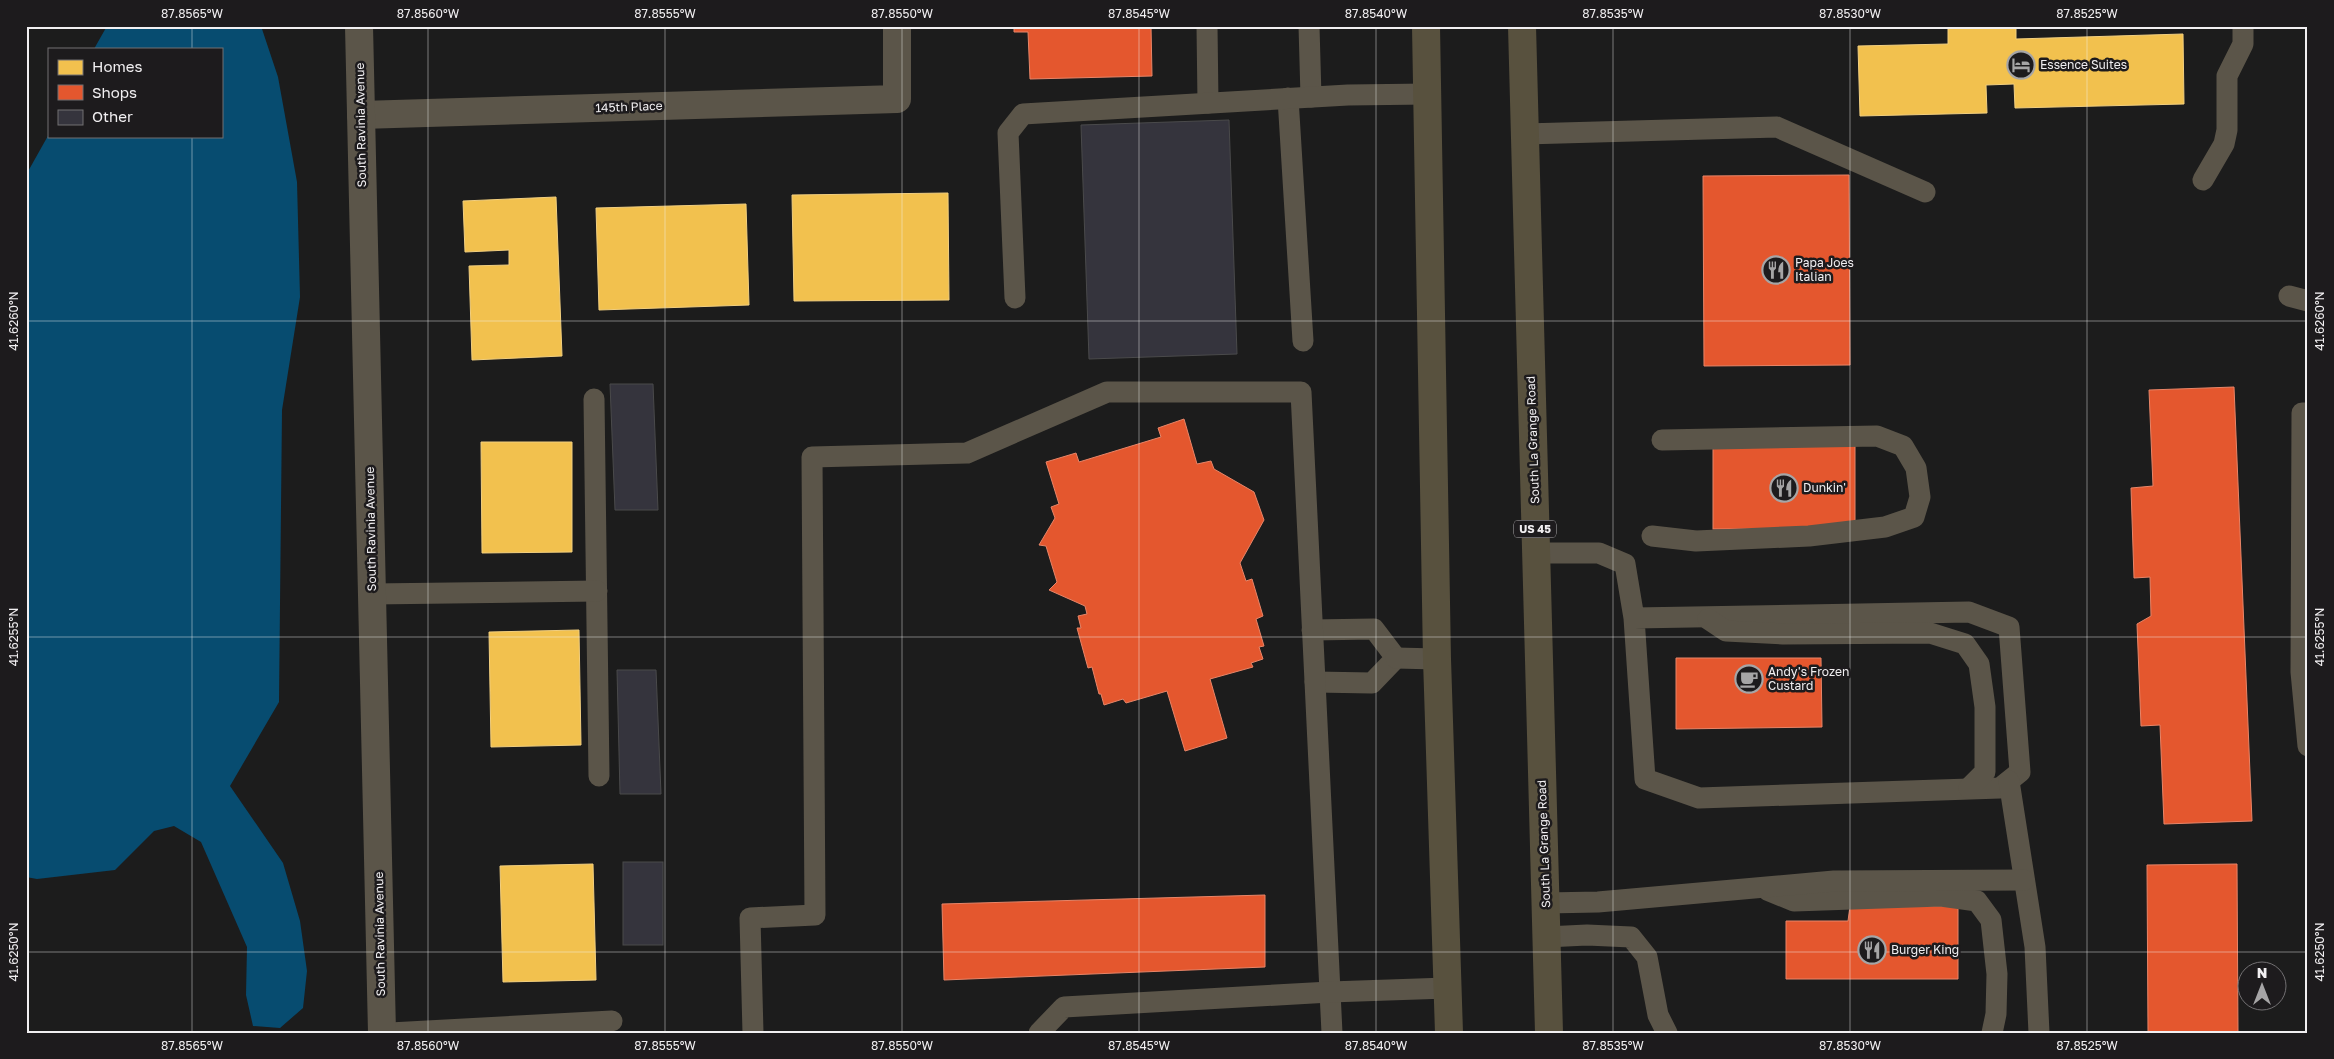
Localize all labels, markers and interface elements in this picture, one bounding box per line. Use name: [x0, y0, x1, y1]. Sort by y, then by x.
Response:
text: 87.8565°W: [161, 6, 223, 21]
text: 87.8560°W: [397, 6, 460, 21]
text: 87.8555°W: [634, 6, 696, 21]
text: 87.8550°W: [871, 6, 934, 21]
text: 87.8545°W: [1108, 6, 1170, 21]
text: 87.8540°W: [1345, 6, 1408, 21]
text: 87.8535°W: [1582, 6, 1644, 21]
text: 87.8530°W: [1819, 6, 1882, 21]
text: 87.8525°W: [2056, 6, 2118, 21]
legend: [48, 48, 222, 138]
hotel icon: Essence Suites: [2006, 50, 2036, 80]
text: Homes: [92, 57, 142, 75]
place label: Essence Suites: [2040, 57, 2127, 72]
street label: South Ravinia Avenue: [352, 63, 369, 187]
text: Shops: [92, 83, 137, 101]
street label: 145th Place: [595, 98, 663, 115]
text: Other: [92, 107, 133, 125]
restaurant icon: Papa Joes Italian: [1761, 255, 1791, 285]
place label: Papa Joes Italian: [1795, 255, 1854, 284]
text: 41.6260°N: [6, 291, 21, 351]
text: 41.6260°N: [2312, 291, 2327, 351]
street label: South La Grange Road: [1523, 376, 1542, 504]
street label: South Ravinia Avenue: [362, 467, 379, 591]
restaurant icon: Dunkin': [1769, 473, 1799, 503]
place label: Dunkin': [1803, 480, 1846, 495]
road number: US 45: [1514, 520, 1556, 538]
text: 41.6255°N: [6, 608, 21, 666]
text: 41.6255°N: [2312, 608, 2327, 666]
cafe icon: Andy's Frozen Custard: [1734, 664, 1764, 694]
place label: Andy's Frozen Custard: [1768, 664, 1849, 693]
street label: South La Grange Road: [1534, 780, 1553, 908]
street label: South Ravinia Avenue: [371, 872, 388, 996]
text: 41.6250°N: [6, 922, 21, 982]
text: 41.6250°N: [2312, 922, 2327, 982]
restaurant icon: Burger King: [1857, 935, 1887, 965]
place label: Burger King: [1891, 942, 1959, 957]
north arrow: [2236, 962, 2286, 1012]
text: N: [2257, 964, 2267, 981]
text: 87.8565°W: [161, 1038, 223, 1053]
text: 87.8560°W: [397, 1038, 460, 1053]
text: 87.8555°W: [634, 1038, 696, 1053]
text: 87.8550°W: [871, 1038, 934, 1053]
text: 87.8545°W: [1108, 1038, 1170, 1053]
text: 87.8540°W: [1345, 1038, 1408, 1053]
text: 87.8535°W: [1582, 1038, 1644, 1053]
text: 87.8530°W: [1819, 1038, 1882, 1053]
text: 87.8525°W: [2056, 1038, 2118, 1053]

